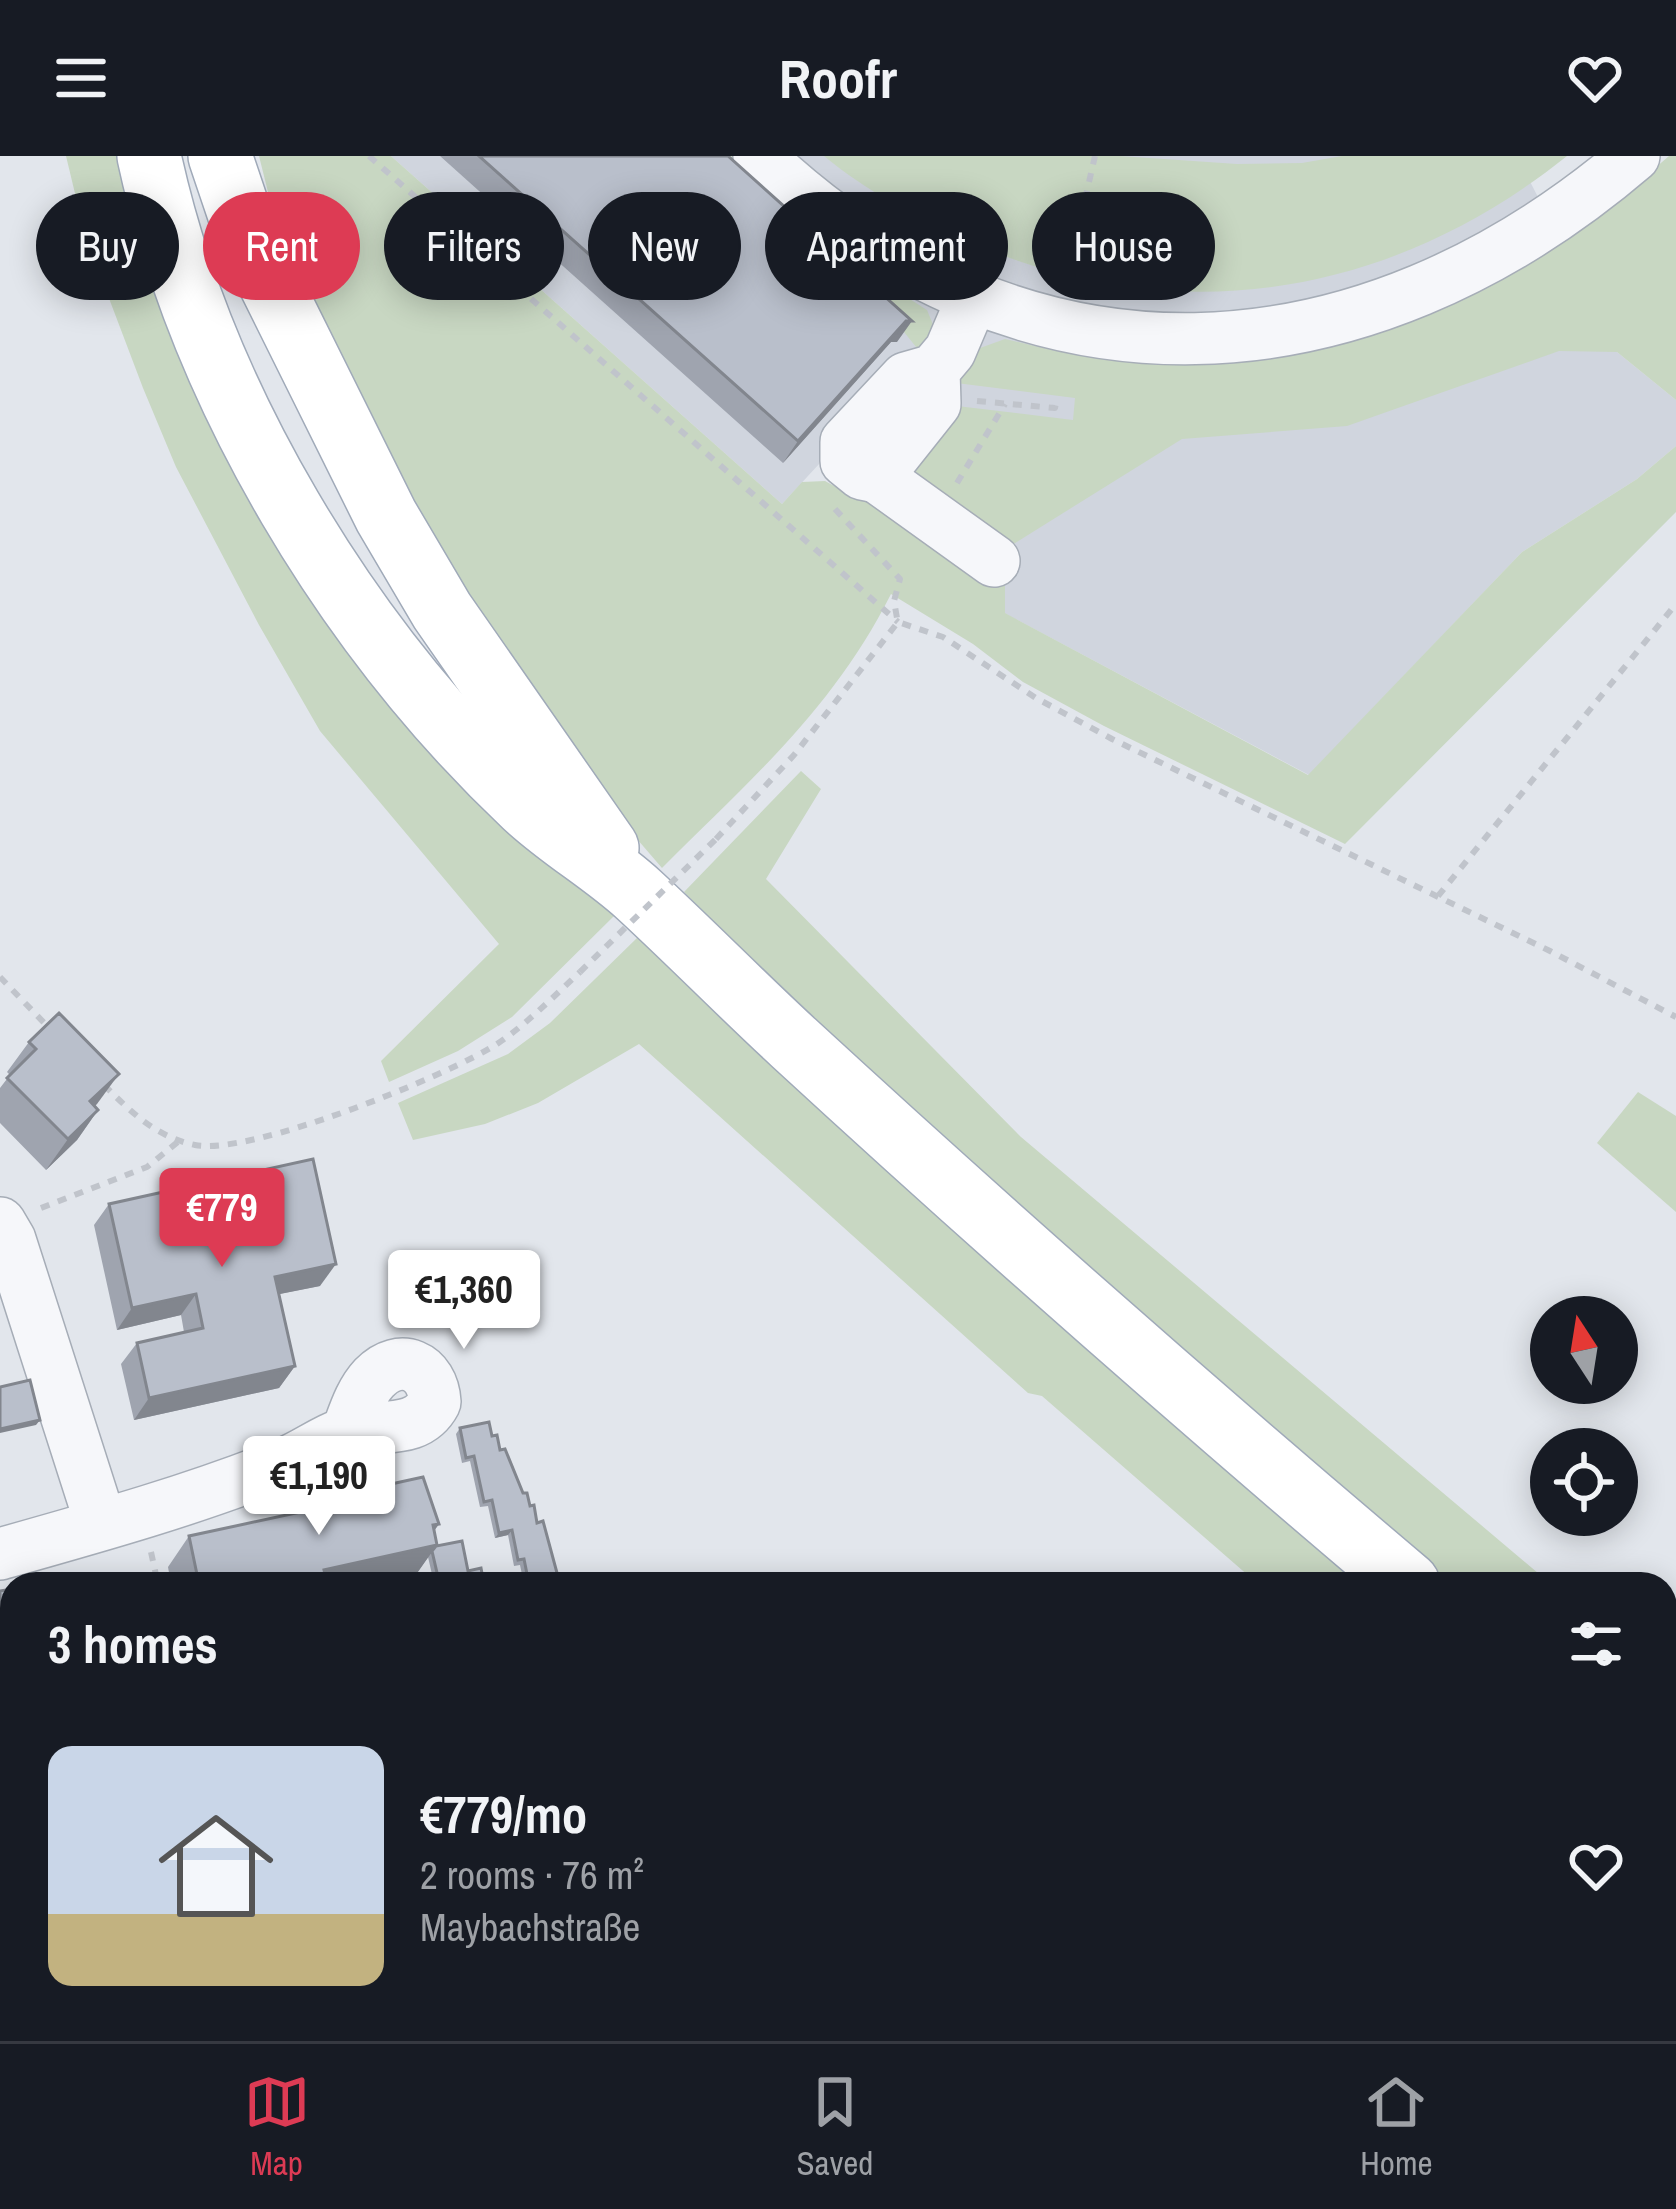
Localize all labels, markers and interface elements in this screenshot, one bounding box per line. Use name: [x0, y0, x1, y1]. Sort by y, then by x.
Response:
text: Roofr: [779, 42, 897, 115]
icon: menu: [48, 45, 114, 111]
icon: heart: [1562, 45, 1628, 111]
chip: Buy: [36, 192, 179, 300]
chip: Rent: [203, 192, 360, 300]
chip: Filters: [384, 192, 564, 300]
chip: New: [588, 192, 741, 300]
chip: Apartment: [765, 192, 1008, 300]
chip: House: [1032, 192, 1215, 300]
pin: €779: [151, 1168, 293, 1270]
text: €779: [186, 1181, 258, 1233]
pin: €1,360: [366, 1250, 562, 1352]
text: €1,360: [415, 1263, 513, 1315]
north arrow: [1530, 1296, 1638, 1404]
map controls: [1530, 1296, 1638, 1536]
button: locate: [1530, 1428, 1638, 1536]
pin: €1,190: [221, 1436, 417, 1538]
text: €1,190: [270, 1449, 368, 1501]
text: 3 homes: [48, 1610, 218, 1679]
icon: filters: [1563, 1611, 1629, 1677]
text: €779/mo: [420, 1780, 587, 1849]
icon: home: [144, 1794, 288, 1938]
icon: heart: [1563, 1833, 1629, 1899]
text: 2 rooms · 76 m²: [420, 1849, 644, 1901]
text: Maybachstraße: [420, 1901, 640, 1953]
tab: Map: [244, 2069, 310, 2185]
tab: Saved: [797, 2069, 873, 2185]
tab: Home: [1360, 2069, 1432, 2185]

